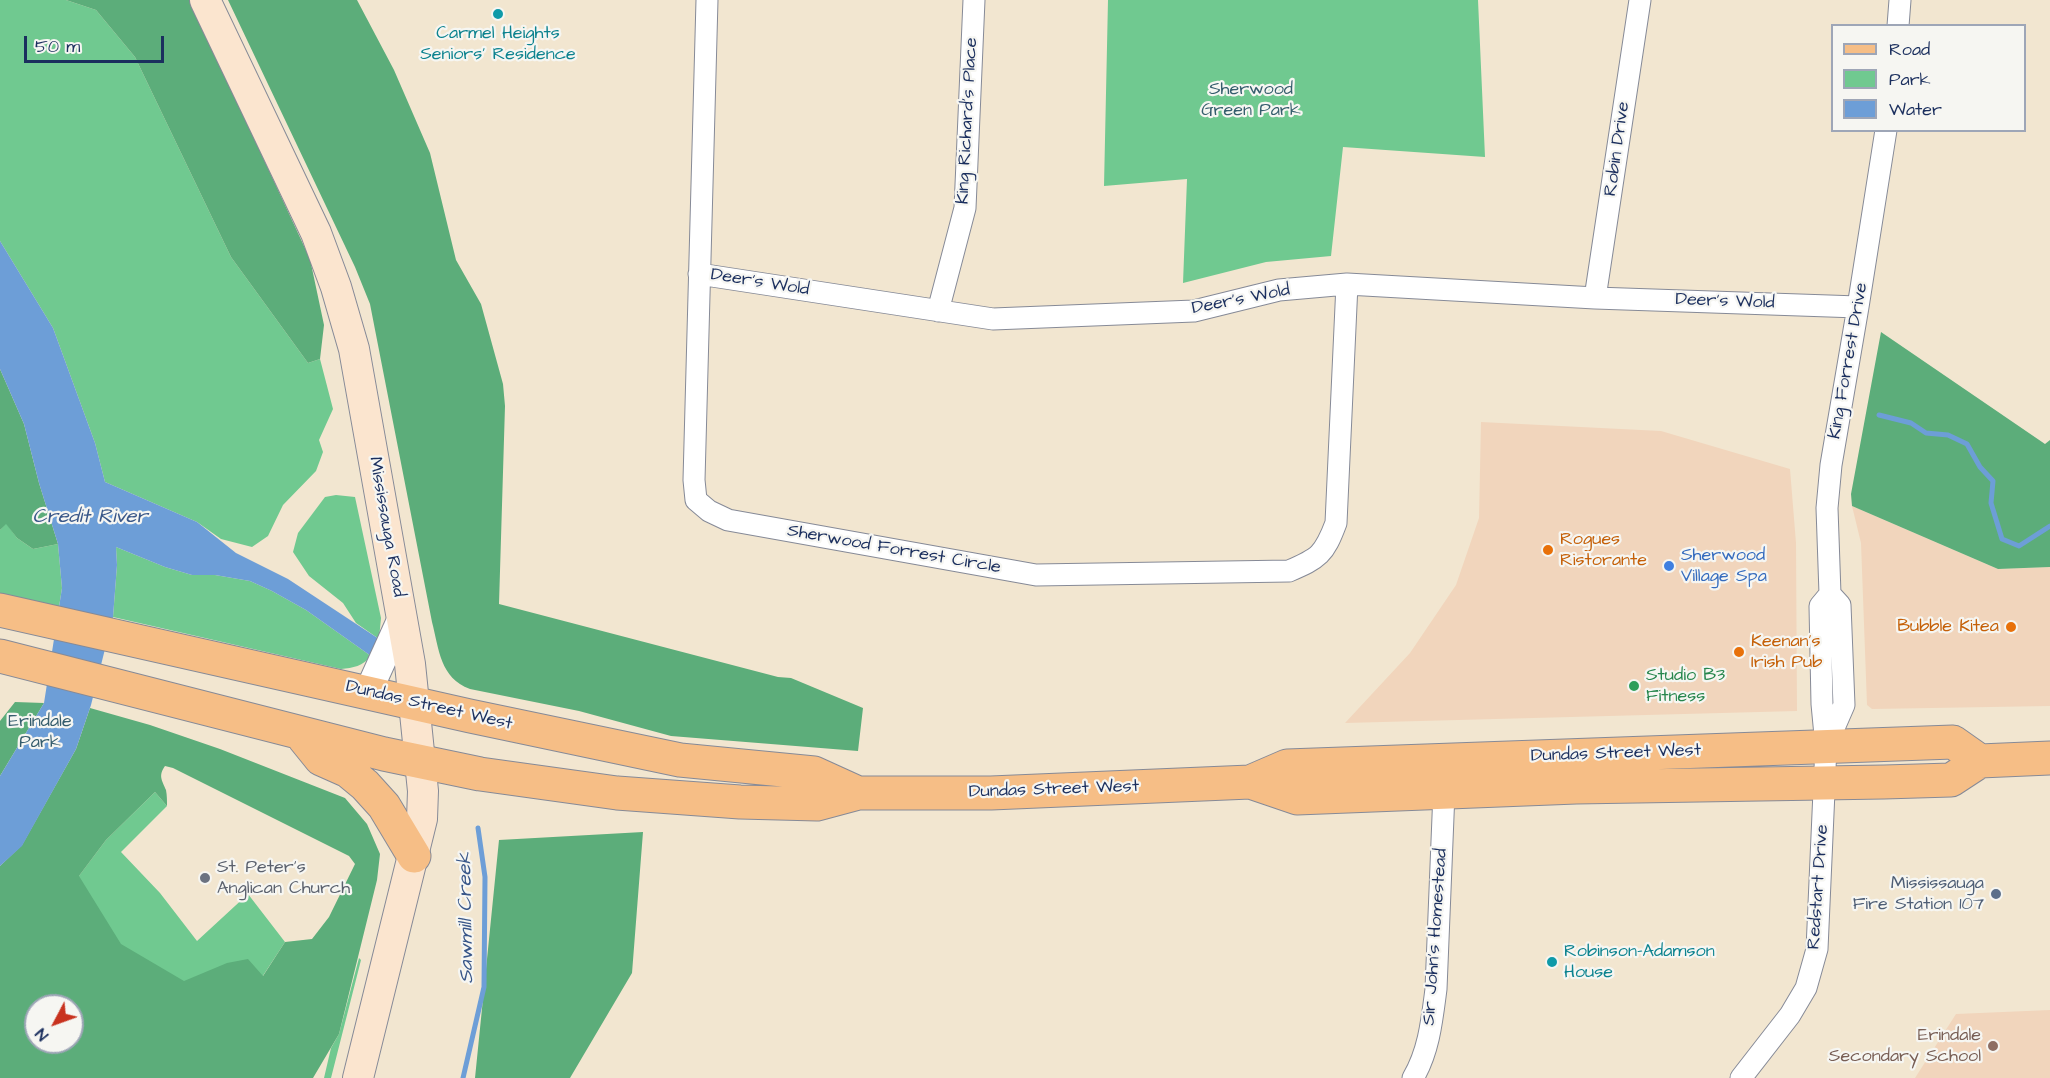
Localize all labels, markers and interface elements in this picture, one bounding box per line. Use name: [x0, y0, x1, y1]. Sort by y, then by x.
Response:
marker: Carmel Heights Seniors' Residence: [491, 7, 505, 21]
place label: Carmel Heights Seniors' Residence: [420, 23, 576, 66]
scale bar: [27, 24, 166, 62]
legend: [1831, 24, 2026, 132]
text: 50 m: [35, 34, 80, 59]
street label: King Richard's Place: [953, 37, 983, 205]
text: Road: [1889, 37, 1930, 62]
text: Park: [1889, 67, 1931, 92]
park label: Sherwood Green Park: [1201, 79, 1301, 122]
text: Water: [1889, 97, 1942, 122]
street label: Robin Drive: [1601, 100, 1635, 198]
street label: Deer's Wold: [709, 265, 811, 301]
street label: Deer's Wold: [1190, 280, 1292, 320]
street label: King Forrest Drive: [1825, 281, 1873, 441]
street label: Deer's Wold: [1675, 289, 1775, 315]
street label: Mississauga Road: [363, 455, 409, 599]
water label: Credit River: [33, 506, 147, 530]
street label: Sherwood Forrest Circle: [786, 521, 1002, 579]
place label: Rogues Ristorante: [1560, 529, 1647, 572]
marker: Rogues Ristorante: [1541, 543, 1555, 557]
place label: Sherwood Village Spa: [1681, 545, 1767, 588]
marker: Sherwood Village Spa: [1662, 559, 1676, 573]
place label: Bubble Kitea: [1897, 616, 1999, 638]
marker: Bubble Kitea: [2004, 620, 2018, 634]
place label: Keenan’s Irish Pub: [1751, 631, 1822, 674]
marker: Keenan’s Irish Pub: [1732, 645, 1746, 659]
place label: Studio B3 Fitness: [1646, 665, 1725, 708]
street label: Dundas Street West: [344, 676, 514, 736]
marker: Studio B3 Fitness: [1627, 679, 1641, 693]
park label: Erindale Park: [8, 711, 72, 754]
street label: Dundas Street West: [1531, 740, 1701, 768]
street label: Dundas Street West: [969, 776, 1139, 804]
street label: Redstart Drive: [1804, 824, 1834, 950]
street label: Sir John's Homestead: [1419, 848, 1453, 1026]
water label: Sawmill Creek: [454, 852, 480, 984]
place label: St. Peter's Anglican Church: [217, 857, 350, 900]
marker: St. Peter's Anglican Church: [198, 871, 212, 885]
place label: Mississauga Fire Station 107: [1853, 873, 1984, 916]
marker: Mississauga Fire Station 107: [1989, 887, 2003, 901]
place label: Robinson-Adamson House: [1564, 941, 1715, 984]
marker: Robinson-Adamson House: [1545, 955, 1559, 969]
north arrow: [24, 994, 84, 1054]
text: N: [30, 1023, 54, 1045]
place label: Erindale Secondary School: [1829, 1025, 1981, 1068]
marker: Erindale Secondary School: [1986, 1039, 2000, 1053]

